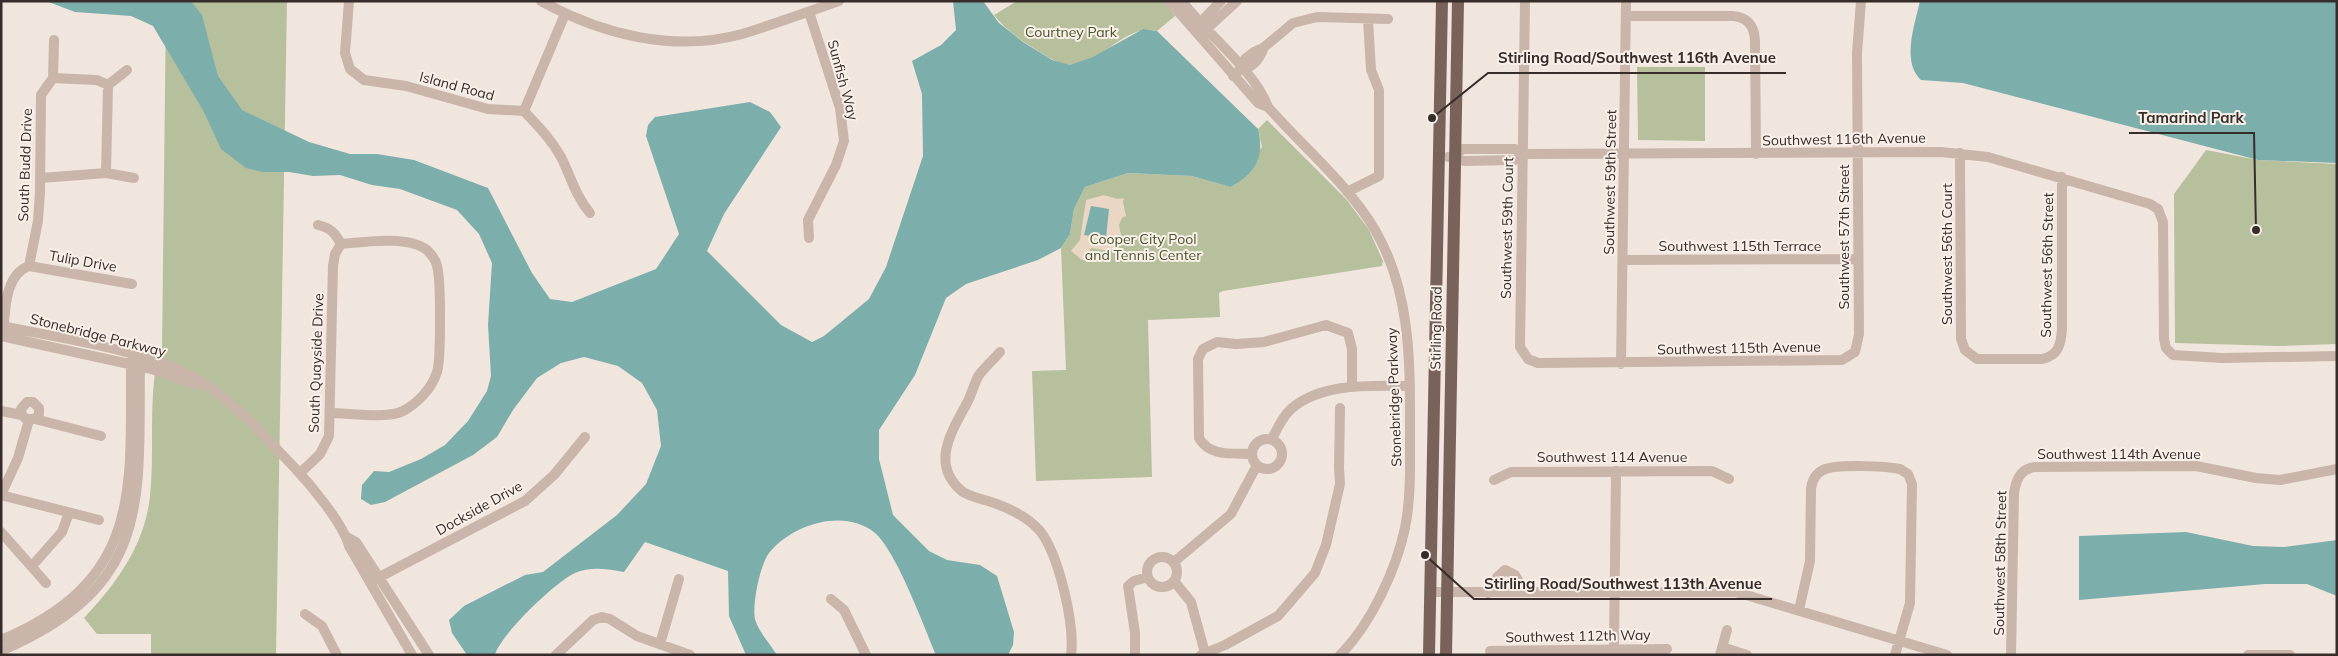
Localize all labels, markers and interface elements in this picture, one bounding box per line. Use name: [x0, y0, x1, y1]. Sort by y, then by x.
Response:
park label: Courtney Park: [1025, 23, 1118, 41]
street label: Sunfish Way: [824, 38, 862, 123]
callout: Stirling Road/Southwest 116th Avenue: [1488, 43, 1786, 73]
text: Stirling Road/Southwest 116th Avenue: [1498, 48, 1776, 67]
street label: Island Road: [418, 67, 496, 105]
callout: Tamarind Park: [2129, 103, 2254, 133]
street label: South Budd Drive: [14, 108, 36, 222]
text: Tamarind Park: [2138, 108, 2245, 127]
street label: Southwest 59th Street: [1600, 109, 1620, 255]
street label: Southwest 116th Avenue: [1762, 129, 1926, 149]
street label: Southwest 59th Court: [1497, 157, 1517, 299]
street label: Southwest 57th Street: [1835, 164, 1853, 310]
street label: Southwest 56th Court: [1938, 183, 1956, 325]
street label: Southwest 56th Street: [2037, 192, 2057, 338]
park label: Cooper City Pool and Tennis Center: [1085, 230, 1202, 264]
street label: Southwest 115th Terrace: [1659, 237, 1821, 255]
street label: Tulip Drive: [48, 246, 118, 276]
street label: Stirling Road: [1426, 286, 1446, 370]
street label: South Quayside Drive: [305, 293, 327, 433]
street label: Stonebridge Parkway: [28, 309, 168, 361]
street label: Stonebridge Parkway: [1383, 327, 1405, 467]
street label: Southwest 115th Avenue: [1657, 338, 1821, 358]
street label: Southwest 114th Avenue: [2037, 445, 2201, 463]
street label: Southwest 114 Avenue: [1537, 448, 1687, 466]
street label: Dockside Drive: [433, 477, 525, 539]
street label: Southwest 58th Street: [1990, 490, 2010, 636]
callout: Stirling Road/Southwest 113th Avenue: [1474, 569, 1772, 599]
text: Stirling Road/Southwest 113th Avenue: [1484, 574, 1762, 593]
street label: Southwest 112th Way: [1505, 626, 1651, 646]

